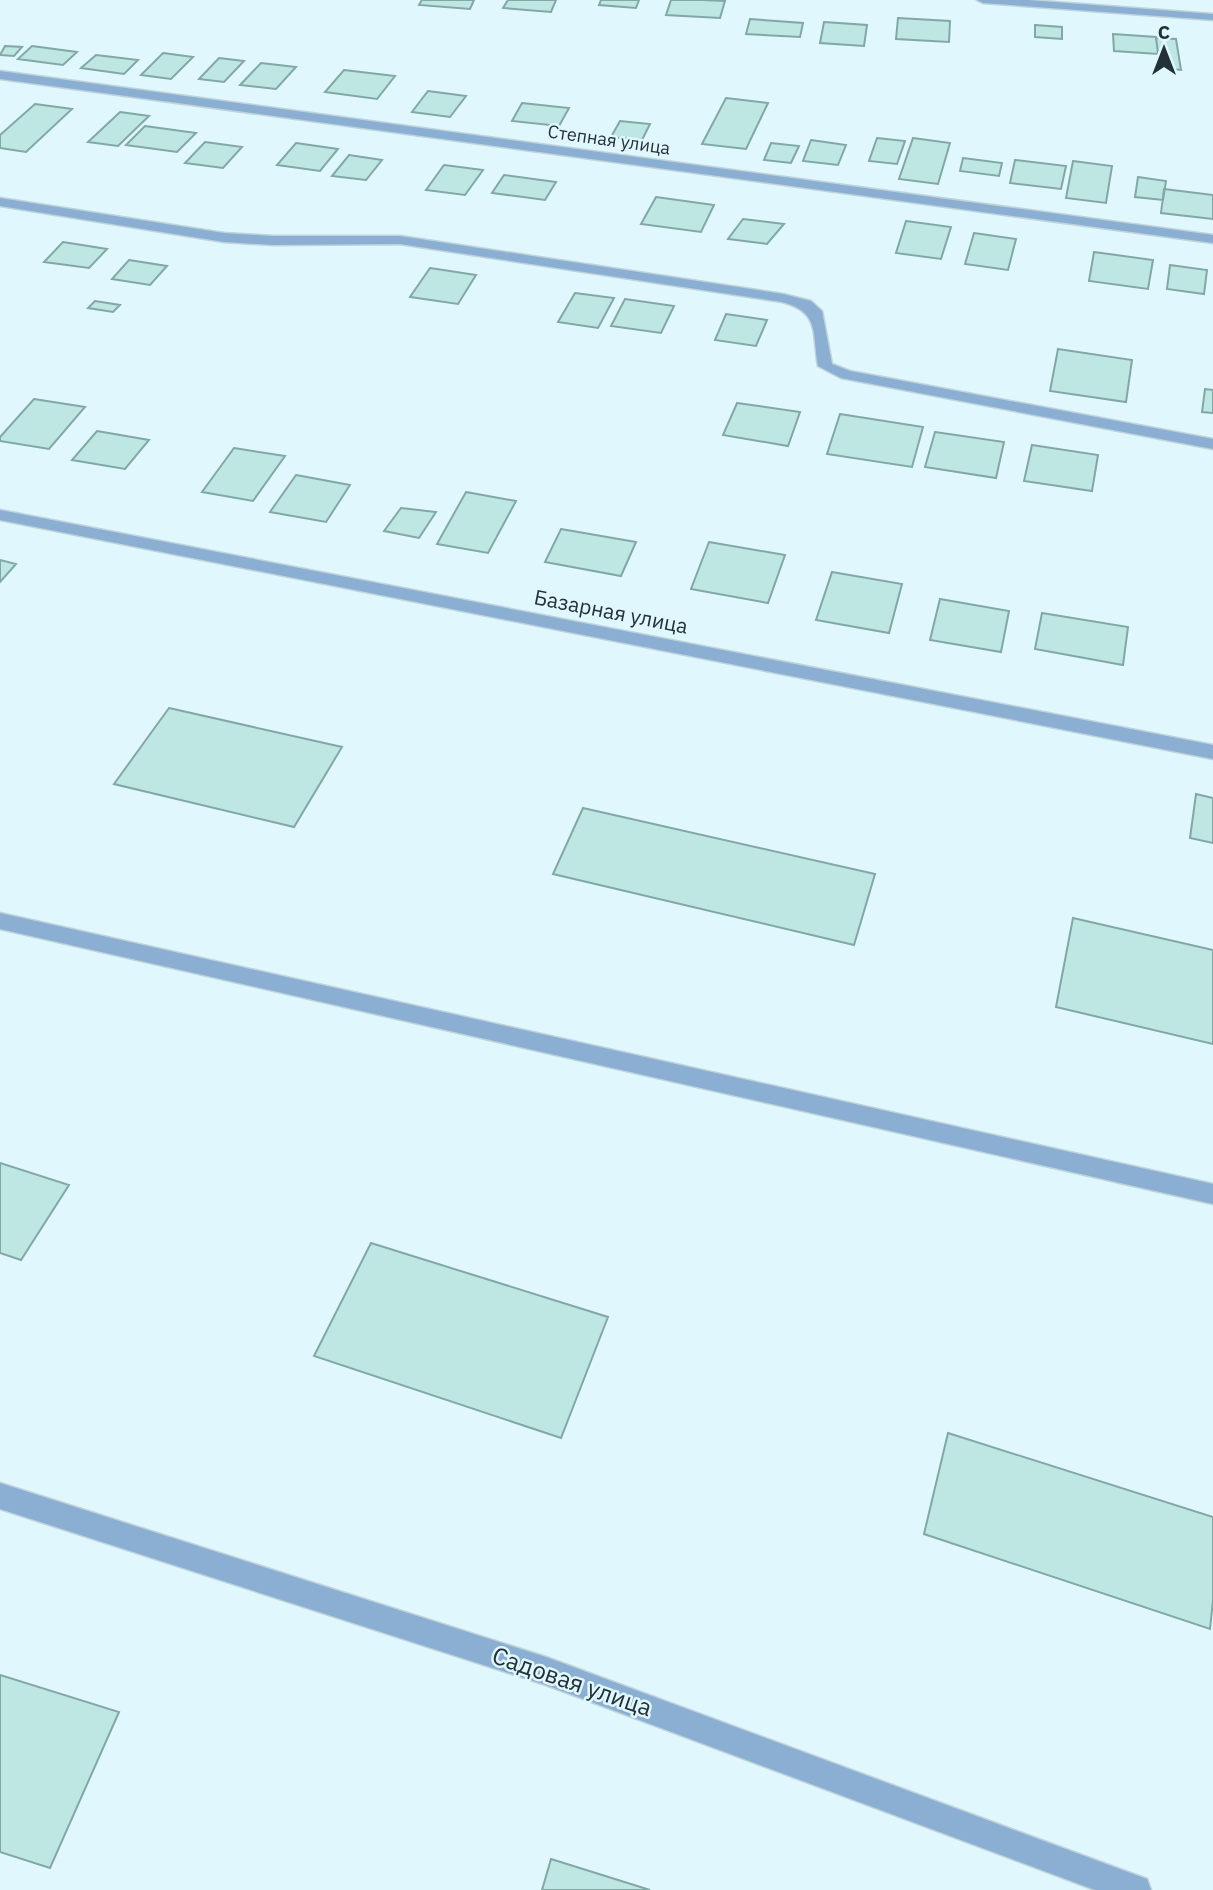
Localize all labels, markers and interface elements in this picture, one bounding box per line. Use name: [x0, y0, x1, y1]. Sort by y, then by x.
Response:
north arrow: [1129, 14, 1199, 84]
text: С: [1158, 20, 1170, 44]
street label: Степная улица: [546, 120, 672, 160]
street label: Базарная улица: [532, 582, 691, 640]
street label: Садовая улица: [488, 1639, 657, 1723]

